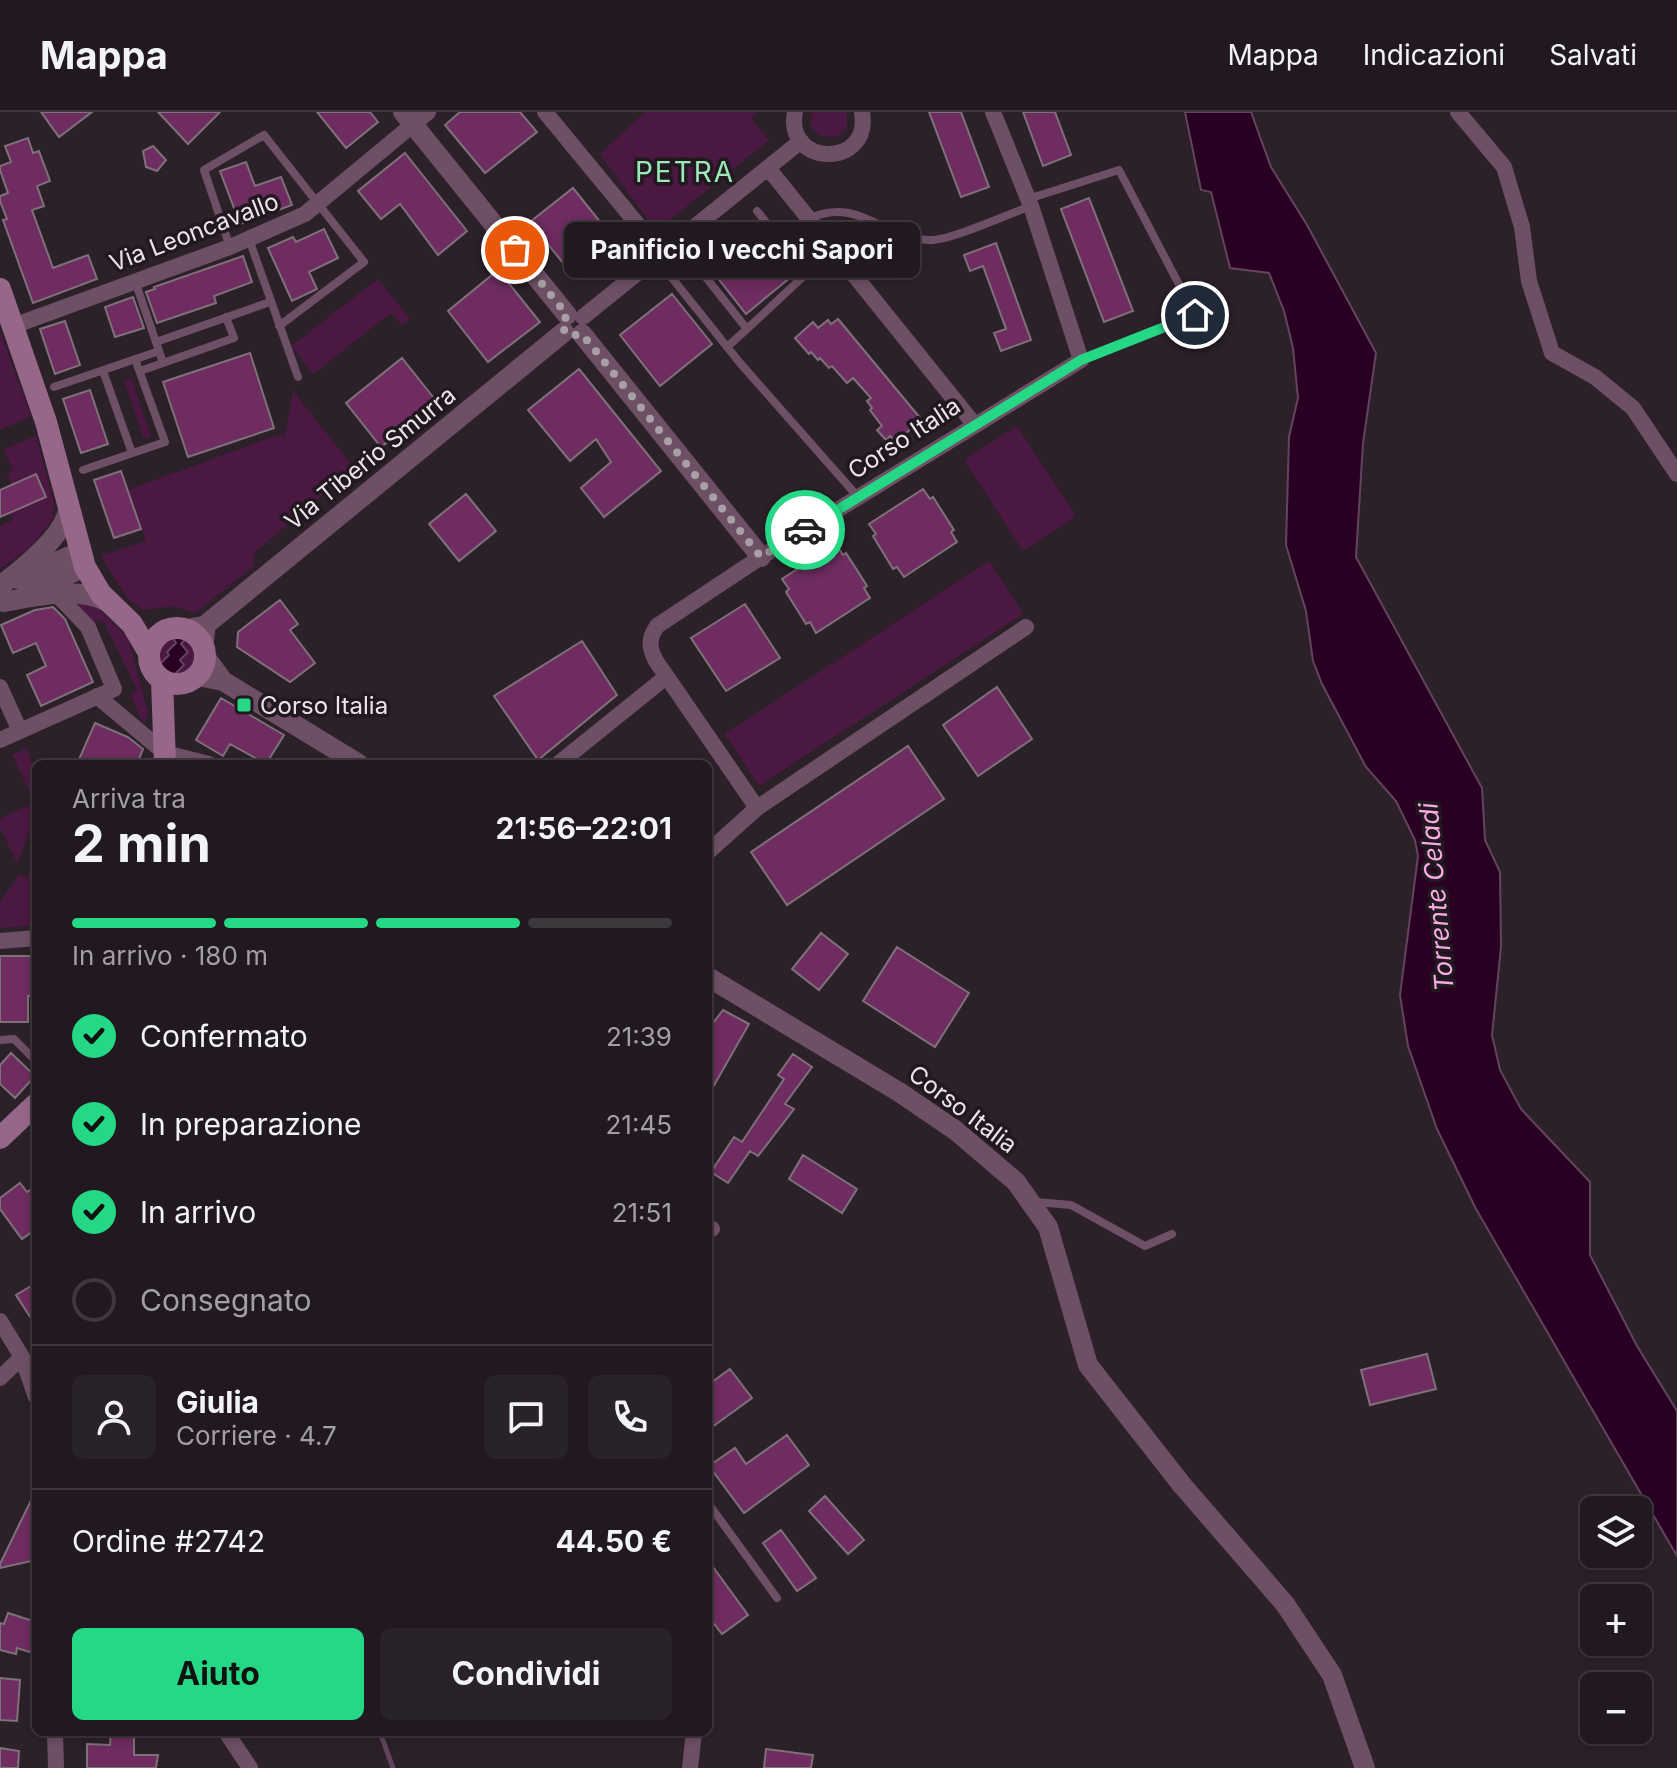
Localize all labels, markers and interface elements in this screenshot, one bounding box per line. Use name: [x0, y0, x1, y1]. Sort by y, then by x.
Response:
text: Mappa: [40, 32, 168, 78]
text: Mappa: [1227, 38, 1319, 72]
text: Indicazioni: [1363, 38, 1505, 72]
text: Salvati: [1549, 38, 1637, 72]
district label: PETRA: [635, 155, 735, 189]
street label: Via Leoncavallo: [105, 186, 283, 278]
pin: [481, 216, 549, 284]
callout: Panificio I vecchi Sapori: [563, 222, 919, 278]
icon: bag: [493, 228, 537, 272]
text: Panificio I vecchi Sapori: [590, 234, 894, 265]
pin: [1161, 281, 1229, 349]
icon: home: [1173, 293, 1217, 337]
street label: Via Tiberio Smurra: [279, 380, 461, 536]
street label: Corso Italia: [842, 391, 966, 485]
courier: [765, 490, 845, 570]
icon: car: [783, 508, 827, 552]
place label: Corso Italia: [260, 691, 388, 720]
marker: Corso Italia: [235, 696, 253, 714]
text: Arriva tra: [72, 783, 186, 814]
water label: Torrente Celadi: [1412, 801, 1460, 993]
text: 21:56–22:01: [496, 810, 672, 846]
text: 2 min: [72, 812, 211, 875]
text: In arrivo · 180 m: [72, 940, 268, 971]
icon: check: [72, 1014, 116, 1058]
text: Confermato: [140, 1018, 308, 1054]
text: 21:39: [606, 1021, 672, 1052]
street label: Corso Italia: [903, 1059, 1023, 1159]
icon: check: [72, 1102, 116, 1146]
text: In preparazione: [140, 1106, 362, 1142]
text: 21:45: [605, 1109, 672, 1140]
icon: check: [72, 1190, 116, 1234]
text: In arrivo: [140, 1194, 256, 1230]
text: 21:51: [612, 1197, 672, 1228]
text: Consegnato: [140, 1282, 311, 1318]
button: person: [72, 1375, 156, 1459]
button: chat: [484, 1375, 568, 1459]
button: phone: [588, 1375, 672, 1459]
text: Giulia: [176, 1384, 259, 1420]
text: Corriere · 4.7: [176, 1420, 337, 1451]
map controls: [1580, 1496, 1652, 1744]
button: layers: [1580, 1496, 1652, 1568]
text: Ordine #2742: [72, 1523, 265, 1559]
text: 44.50 €: [556, 1523, 672, 1559]
button: +: [1580, 1584, 1652, 1656]
button: Aiuto: [72, 1628, 364, 1720]
button: Condividi: [380, 1628, 672, 1720]
button: −: [1580, 1672, 1652, 1744]

